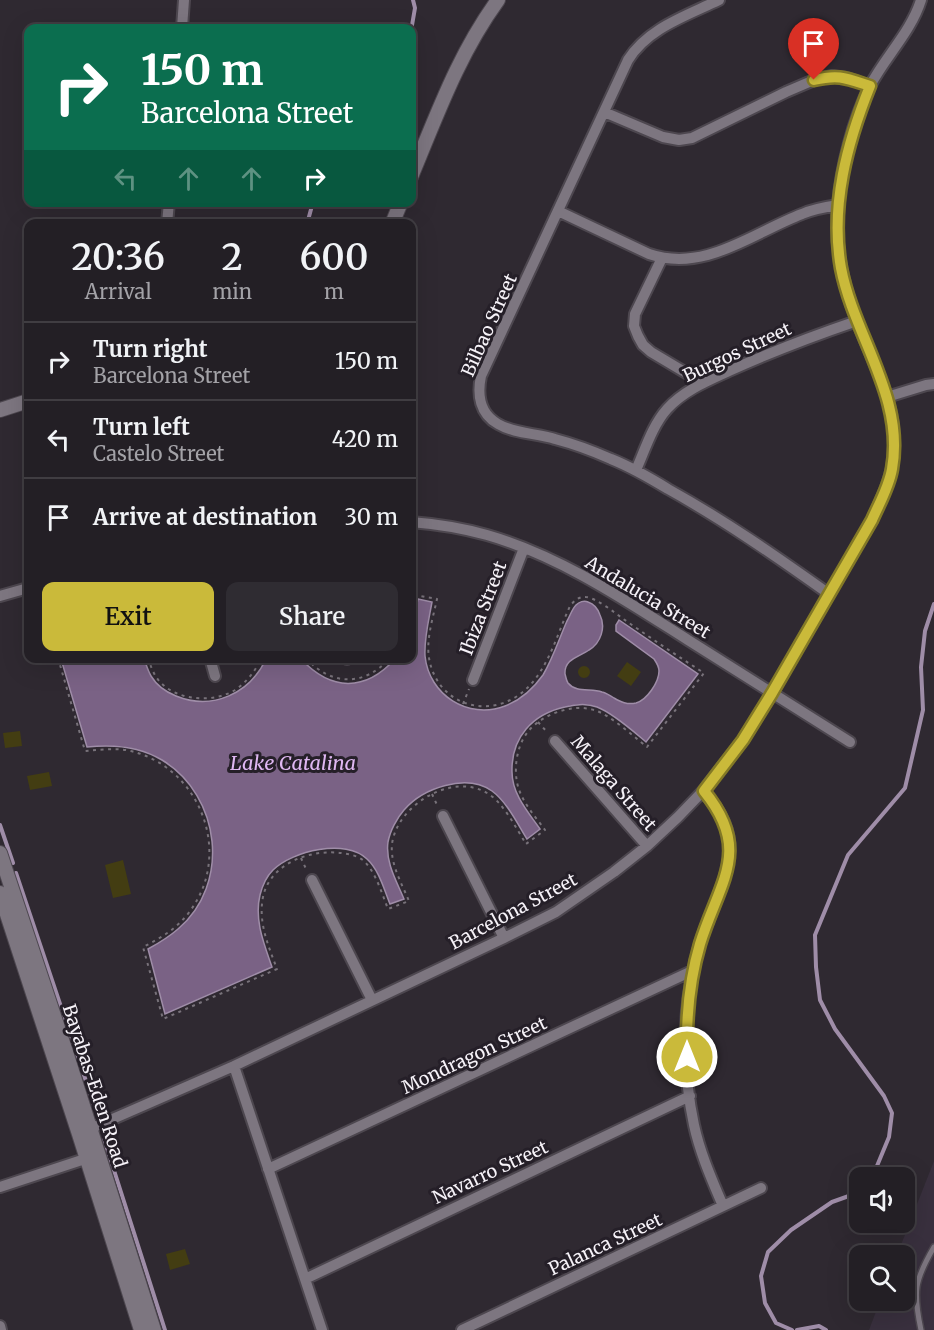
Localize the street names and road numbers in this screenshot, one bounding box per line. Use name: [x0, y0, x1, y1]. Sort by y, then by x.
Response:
street label: Bilbao Street: [456, 270, 522, 380]
street label: Burgos Street: [679, 317, 795, 387]
street label: Andalucia Street: [580, 550, 715, 644]
street label: Ibiza Street: [455, 558, 511, 658]
street label: Malaga Street: [566, 731, 662, 835]
street label: Barcelona Street: [445, 868, 581, 954]
street label: Bayabas-Eden Road: [58, 1001, 132, 1171]
street label: Mondragon Street: [398, 1011, 550, 1099]
street label: Navarro Street: [429, 1135, 551, 1209]
street label: Palanca Street: [545, 1208, 665, 1280]

